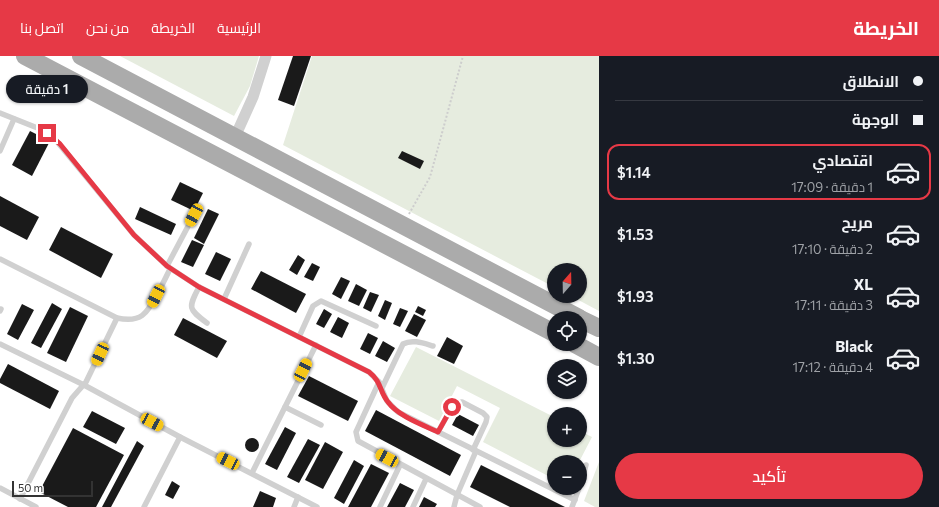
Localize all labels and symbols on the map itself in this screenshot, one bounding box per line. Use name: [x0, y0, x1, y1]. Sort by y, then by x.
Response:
callout: 1 دقيقة: [6, 75, 88, 103]
route end: [38, 124, 56, 142]
car: [183, 202, 205, 228]
north arrow: [547, 263, 587, 303]
car: [145, 283, 167, 309]
car: [89, 341, 111, 367]
car: [292, 357, 314, 383]
route start: [443, 398, 461, 416]
car: [139, 411, 165, 433]
car: [374, 447, 400, 469]
car: [215, 450, 241, 472]
scale bar: [12, 479, 93, 498]

